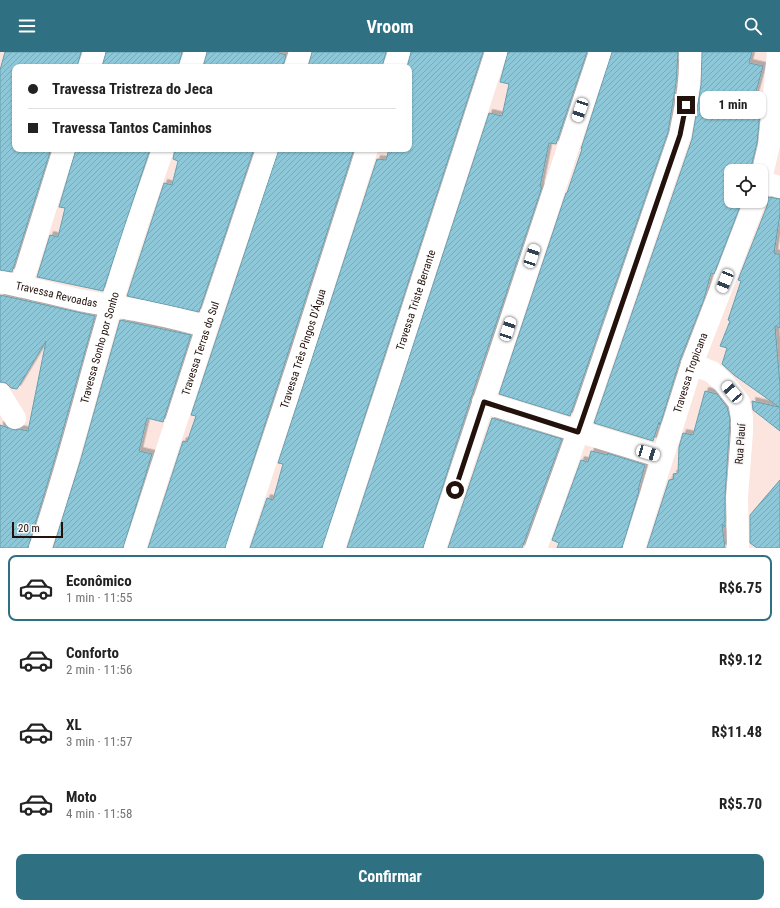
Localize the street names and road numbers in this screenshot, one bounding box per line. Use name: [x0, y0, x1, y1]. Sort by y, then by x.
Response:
street label: Travessa Triste Berrante: [394, 248, 438, 352]
street label: Travessa Revoadas: [14, 279, 98, 310]
street label: Travessa Três Pingos D'Água: [278, 287, 329, 410]
street label: Travessa Sonho por Sonho: [78, 290, 122, 405]
street label: Travessa Terras do Sul: [179, 300, 222, 397]
street label: Travessa Tropicana: [671, 331, 710, 415]
street label: Rua Piauí: [733, 423, 748, 465]

